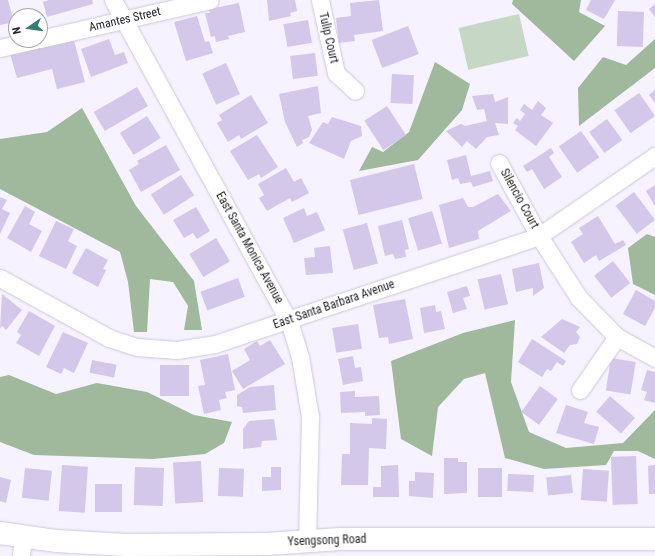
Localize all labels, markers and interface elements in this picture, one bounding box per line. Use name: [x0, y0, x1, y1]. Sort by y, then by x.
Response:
street label: Amantes Street: [88, 5, 162, 35]
north arrow: [8, 8, 48, 48]
street label: Tulip Court: [315, 11, 341, 65]
text: N: [10, 26, 24, 35]
street label: Silencio Court: [497, 166, 541, 232]
street label: East Santa Monica Avenue: [212, 190, 286, 306]
street label: East Santa Barbara Avenue: [271, 277, 397, 333]
street label: Ysengsong Road: [287, 532, 367, 550]

